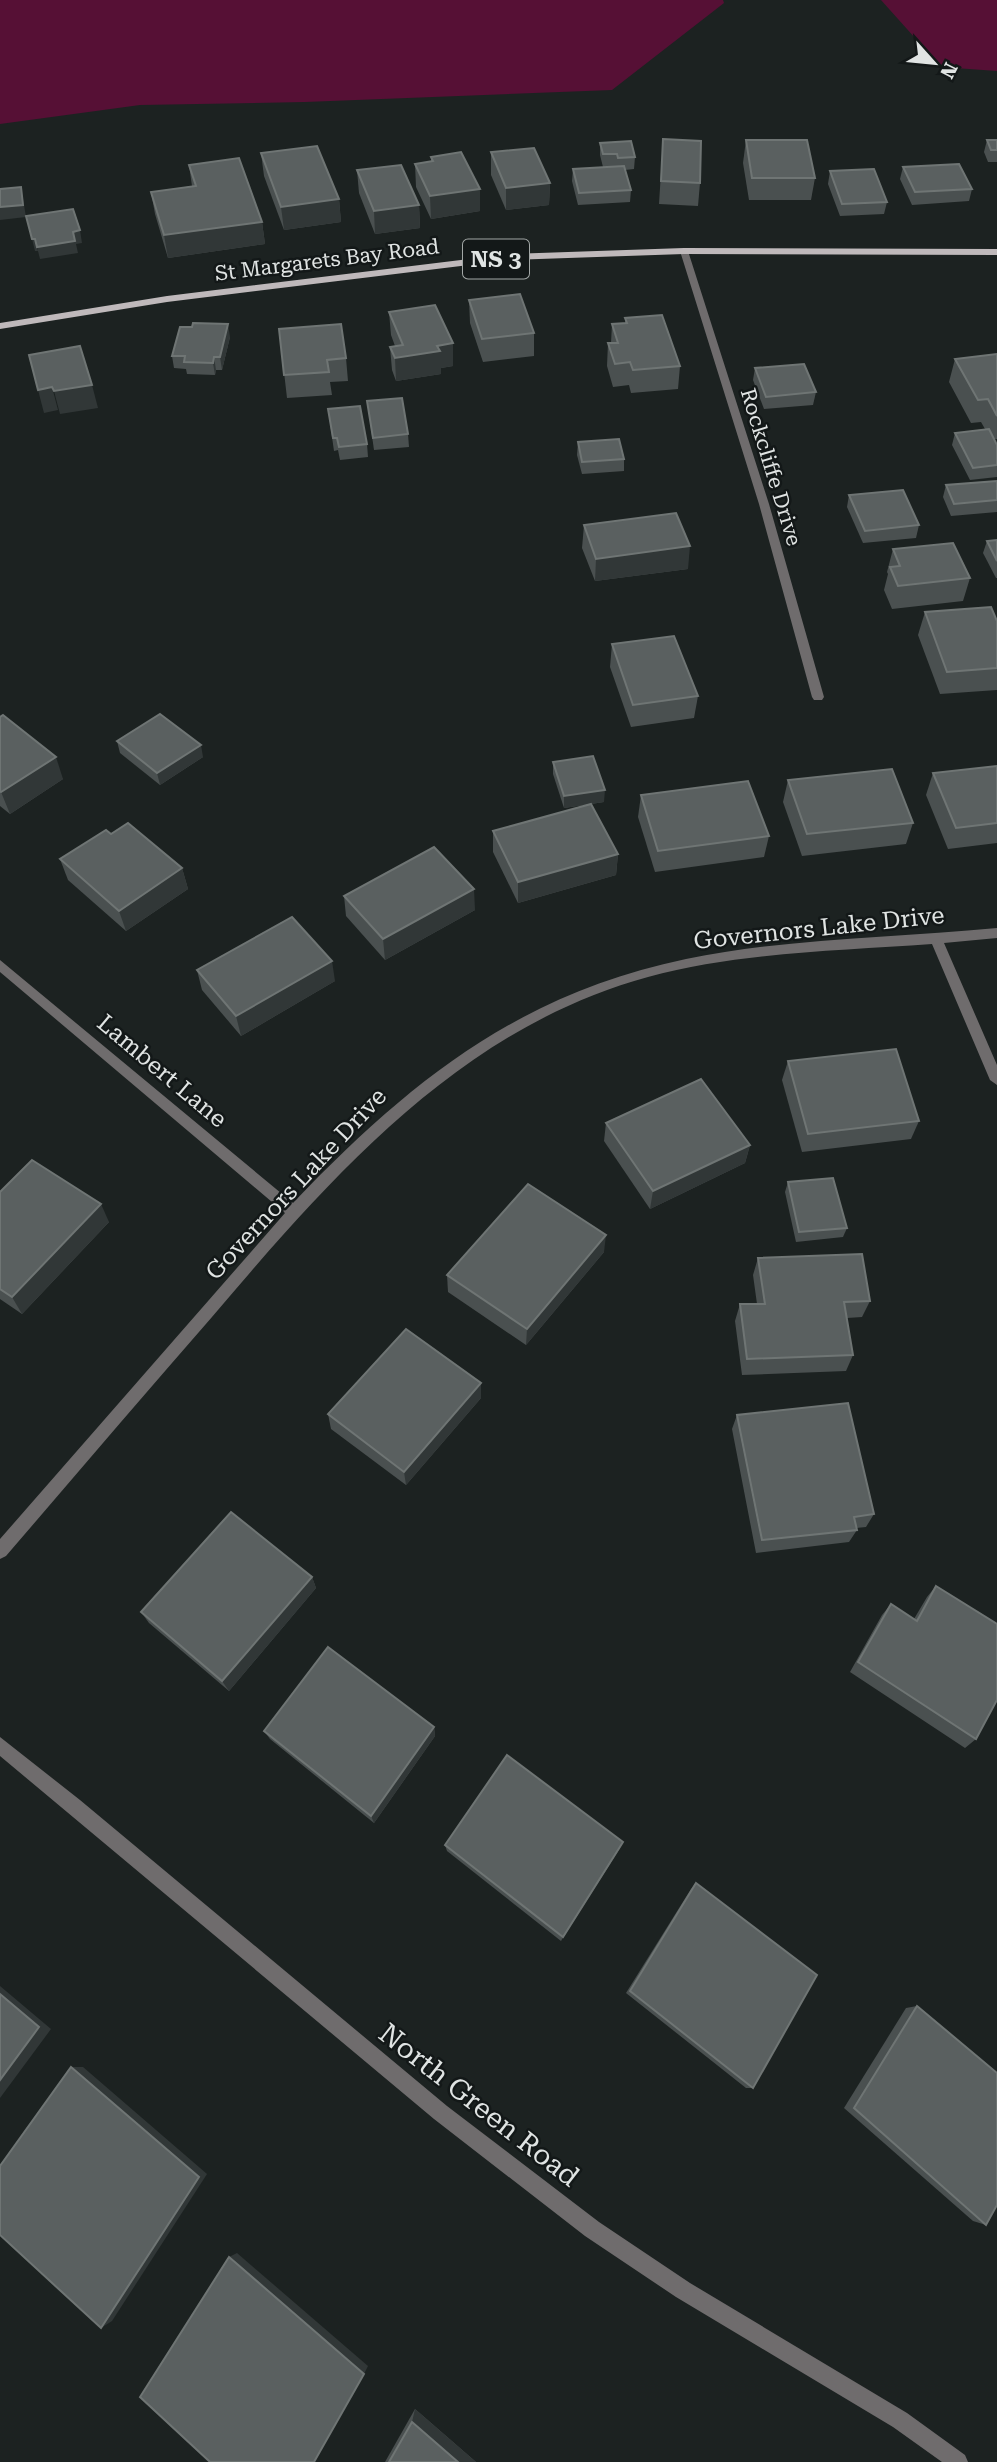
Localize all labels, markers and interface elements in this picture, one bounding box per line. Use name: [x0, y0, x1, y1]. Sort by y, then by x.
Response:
north arrow: [899, 28, 969, 98]
text: N: [935, 59, 962, 83]
street label: St Margarets Bay Road: [213, 234, 441, 286]
road number: NS 3: [463, 240, 529, 278]
street label: Rockcliffe Drive: [736, 385, 806, 549]
street label: Governors Lake Drive: [692, 901, 946, 955]
street label: Lambert Lane: [92, 1009, 232, 1133]
street label: Governors Lake Drive: [200, 1082, 392, 1286]
street label: North Green Road: [372, 2017, 586, 2193]

